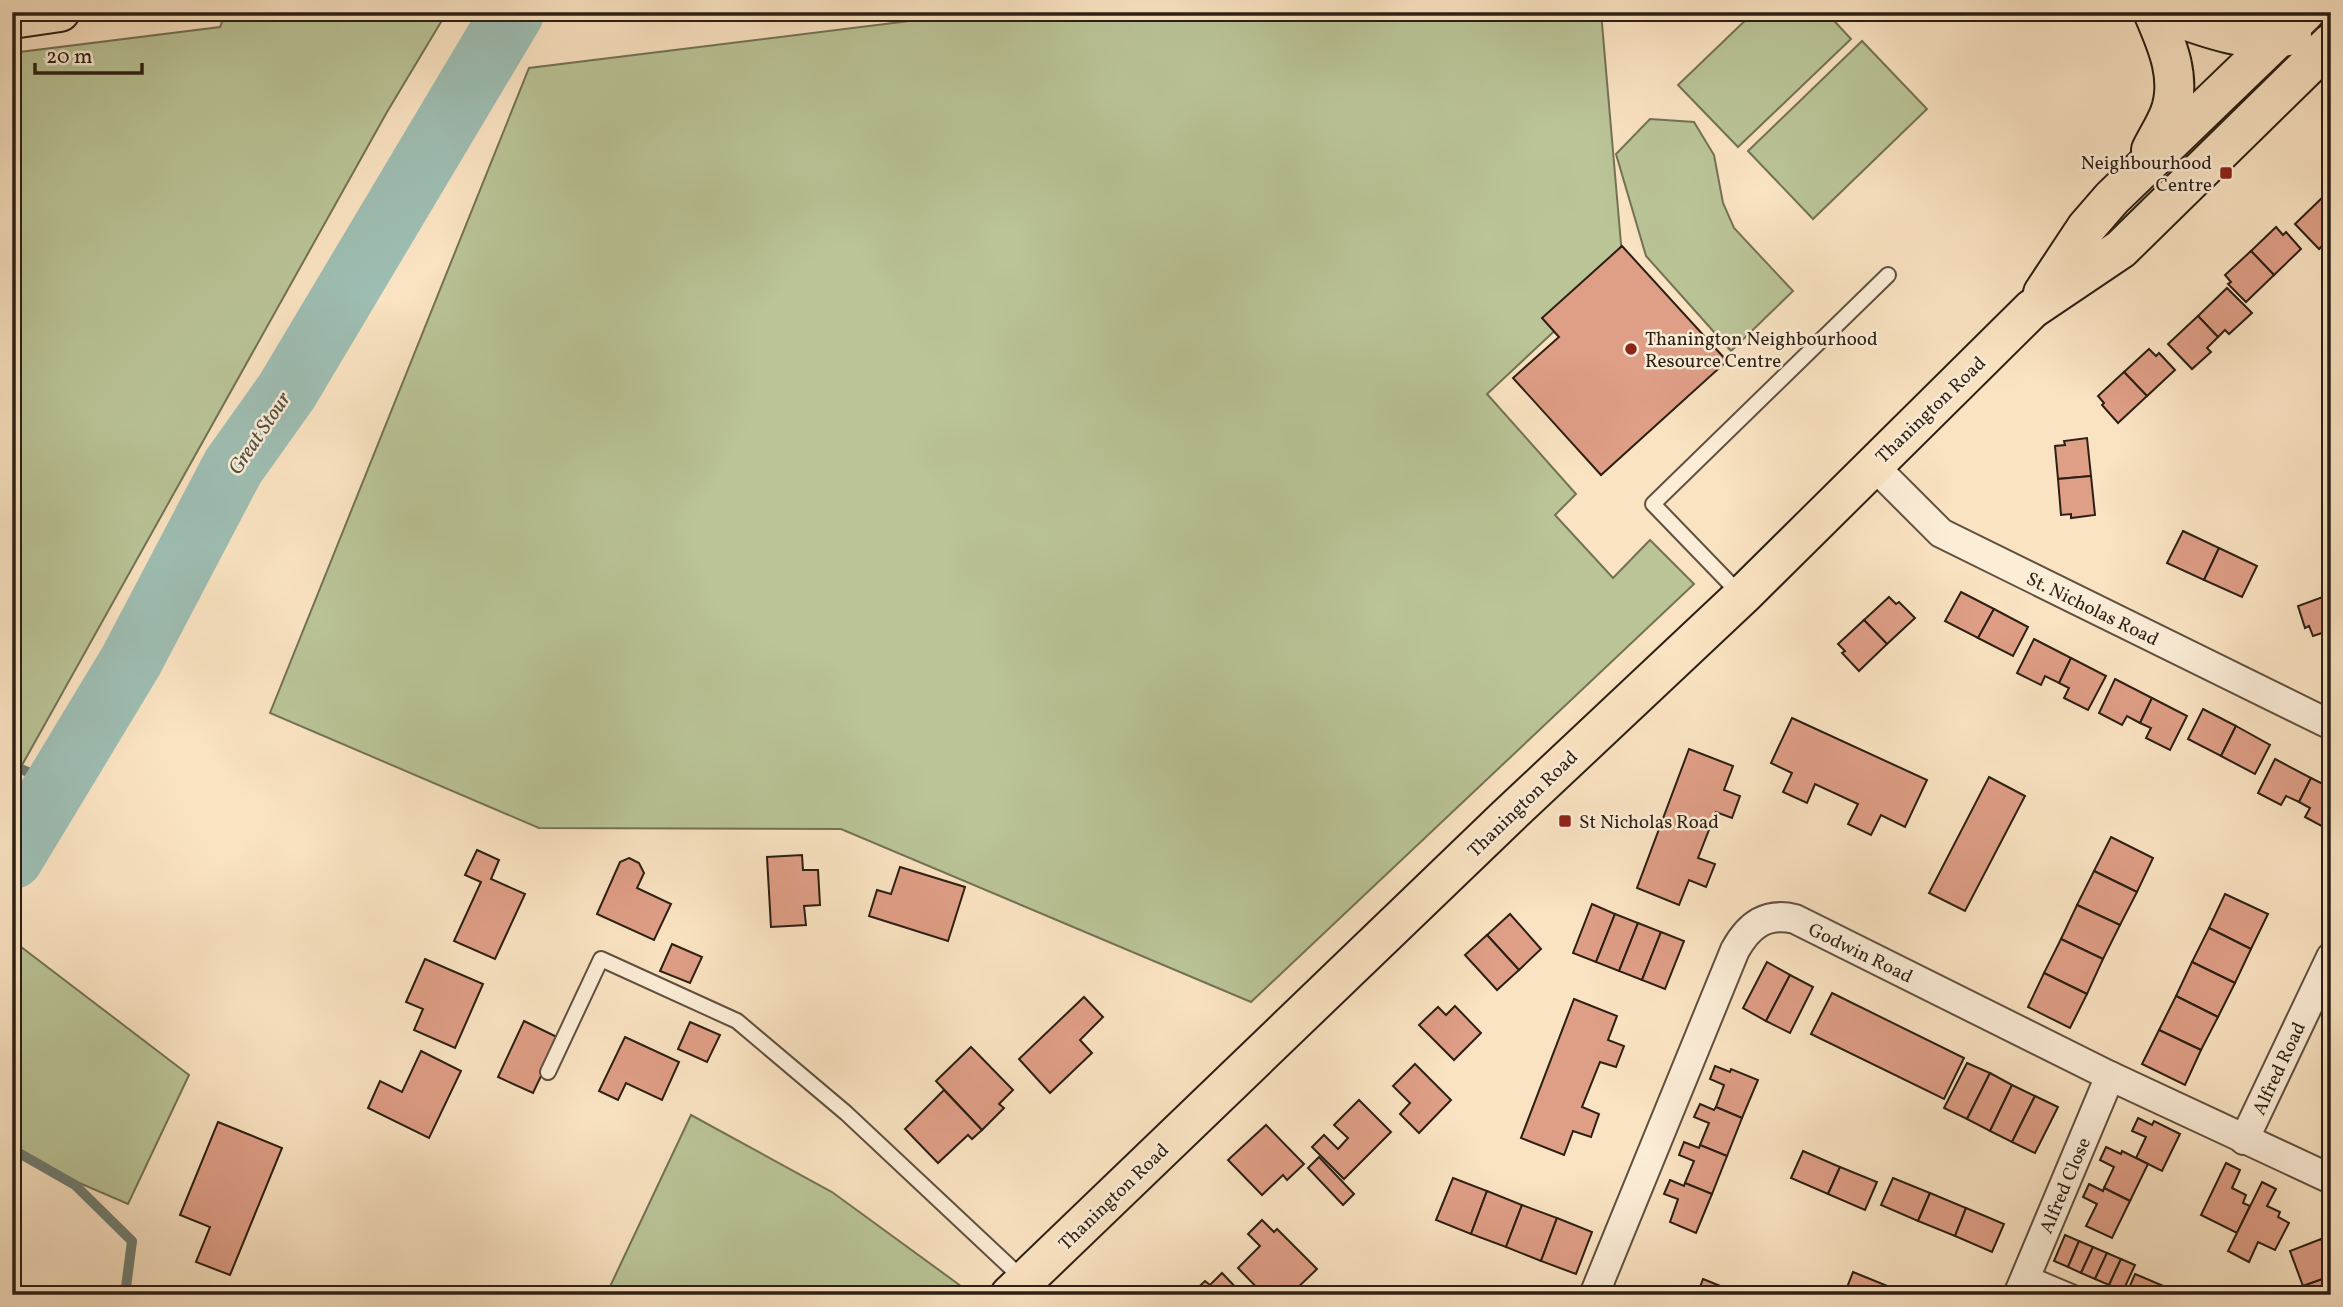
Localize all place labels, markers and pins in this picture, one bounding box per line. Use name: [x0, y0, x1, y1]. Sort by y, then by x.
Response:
place label: Neighbourhood Centre: [2081, 151, 2212, 199]
marker: Neighbourhood Centre: [2218, 165, 2234, 181]
place label: Thanington Neighbourhood Resource Centre: [1645, 327, 1878, 375]
marker: Thanington Neighbourhood Resource Centre: [1623, 341, 1639, 357]
place label: St Nicholas Road: [1579, 810, 1719, 836]
marker: St Nicholas Road: [1557, 813, 1573, 829]

